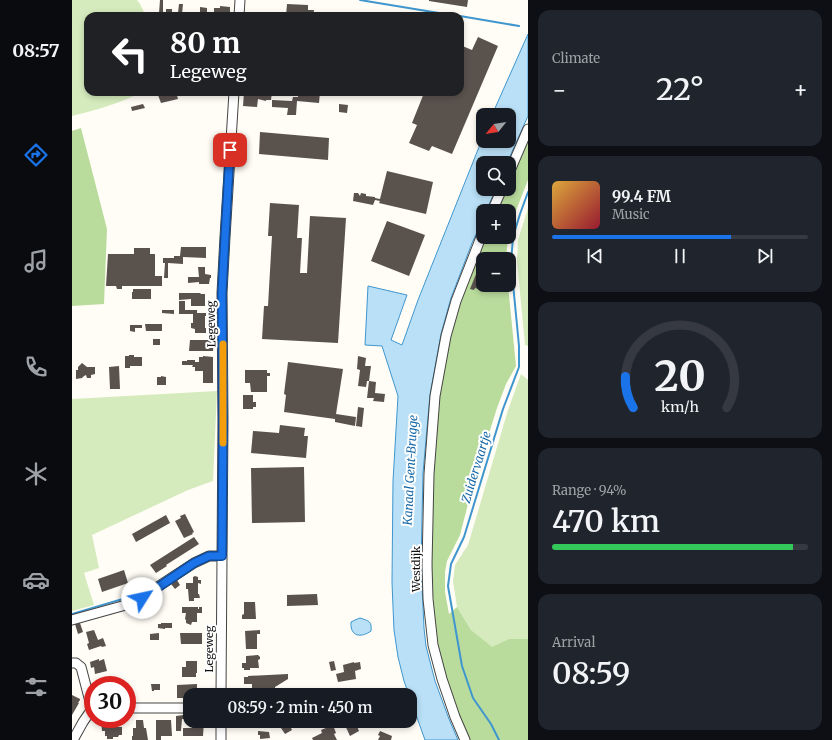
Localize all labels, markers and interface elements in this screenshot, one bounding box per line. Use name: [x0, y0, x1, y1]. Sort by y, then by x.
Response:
text: 80 m: [170, 25, 241, 61]
icon: left: [104, 28, 156, 80]
text: 08:57: [12, 39, 60, 62]
text: Climate: [552, 50, 600, 67]
text: Legeweg: [170, 60, 247, 83]
text: 22°: [656, 70, 704, 108]
text: −: [552, 76, 567, 104]
text: +: [793, 76, 808, 104]
north arrow: [476, 108, 516, 148]
map controls: [476, 108, 516, 292]
pin: [213, 133, 247, 167]
icon: arrive: [219, 139, 241, 161]
icon: directions: [22, 141, 50, 169]
button: search: [476, 156, 516, 196]
text: 99.4 FM: [612, 187, 671, 206]
button: +: [476, 204, 516, 244]
text: Music: [612, 206, 650, 223]
icon: previous: [584, 245, 606, 267]
icon: pause: [669, 245, 691, 267]
icon: next: [754, 245, 776, 267]
icon: music: [22, 247, 50, 275]
button: −: [476, 252, 516, 292]
street label: Legeweg: [204, 300, 218, 348]
text: 20: [654, 350, 706, 402]
icon: phone: [22, 353, 50, 381]
text: km/h: [661, 398, 699, 416]
water label: Kanaal Gent-Brugge: [400, 414, 420, 527]
water label: Zuidervaartje: [458, 429, 494, 506]
icon: climate: [22, 460, 50, 488]
text: Range · 94%: [552, 482, 627, 499]
text: 470 km: [552, 502, 660, 540]
street label: Westdijk: [409, 546, 423, 593]
icon: car: [22, 566, 50, 594]
position arrow: [121, 577, 163, 619]
street label: Legeweg: [202, 625, 216, 672]
text: Arrival: [552, 634, 595, 651]
text: 08:59: [552, 654, 630, 692]
icon: filters: [22, 673, 50, 701]
speed limit sign: 30: [84, 676, 136, 728]
text: 08:59 · 2 min · 450 m: [228, 698, 372, 717]

